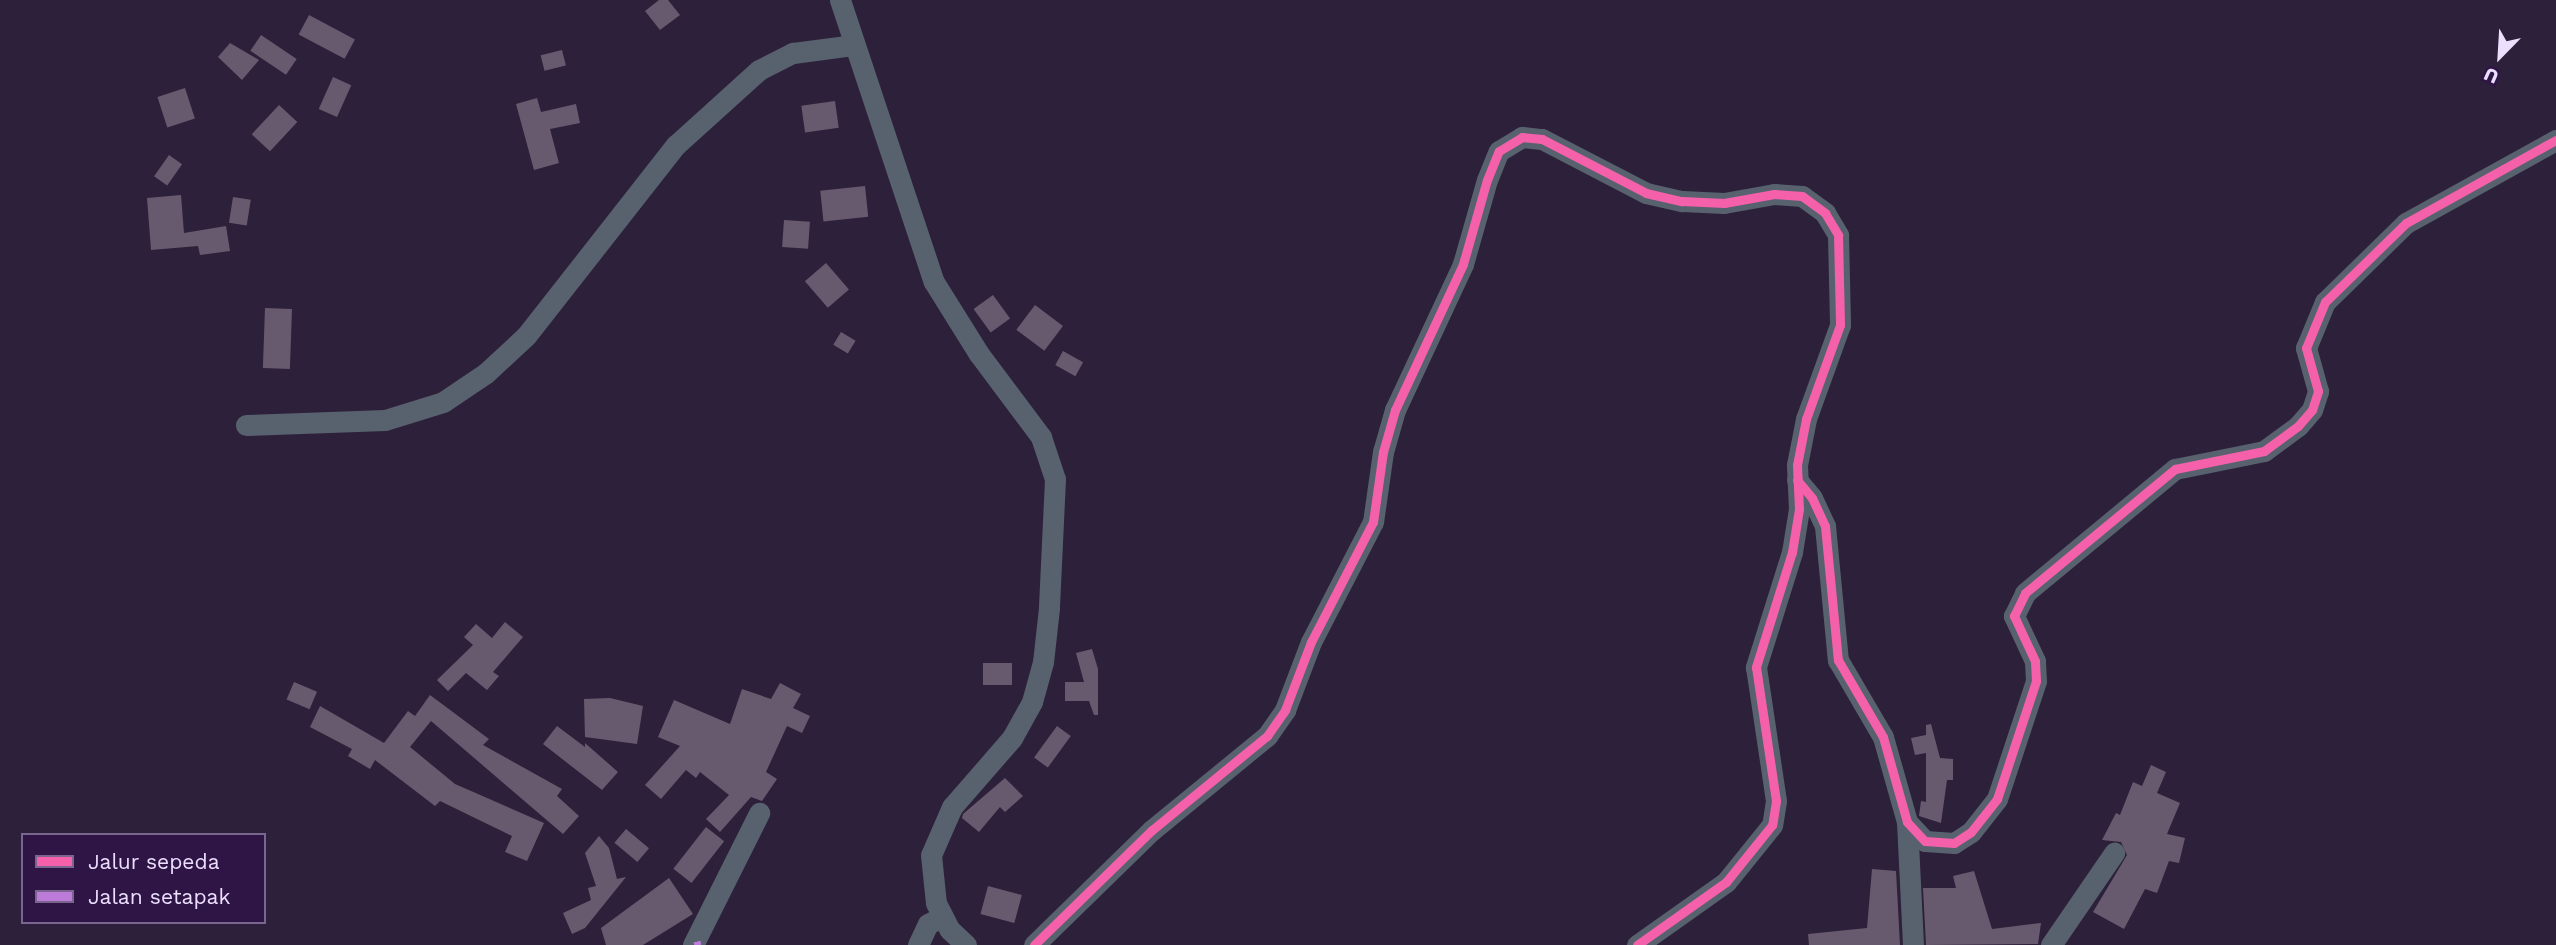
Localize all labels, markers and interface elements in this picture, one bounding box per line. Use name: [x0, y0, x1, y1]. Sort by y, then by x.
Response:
north arrow: [2465, 21, 2535, 91]
text: U: [2480, 62, 2502, 89]
legend: [21, 833, 266, 924]
text: Jalur sepeda: [88, 849, 220, 874]
text: Jalan setapak: [88, 884, 230, 909]

